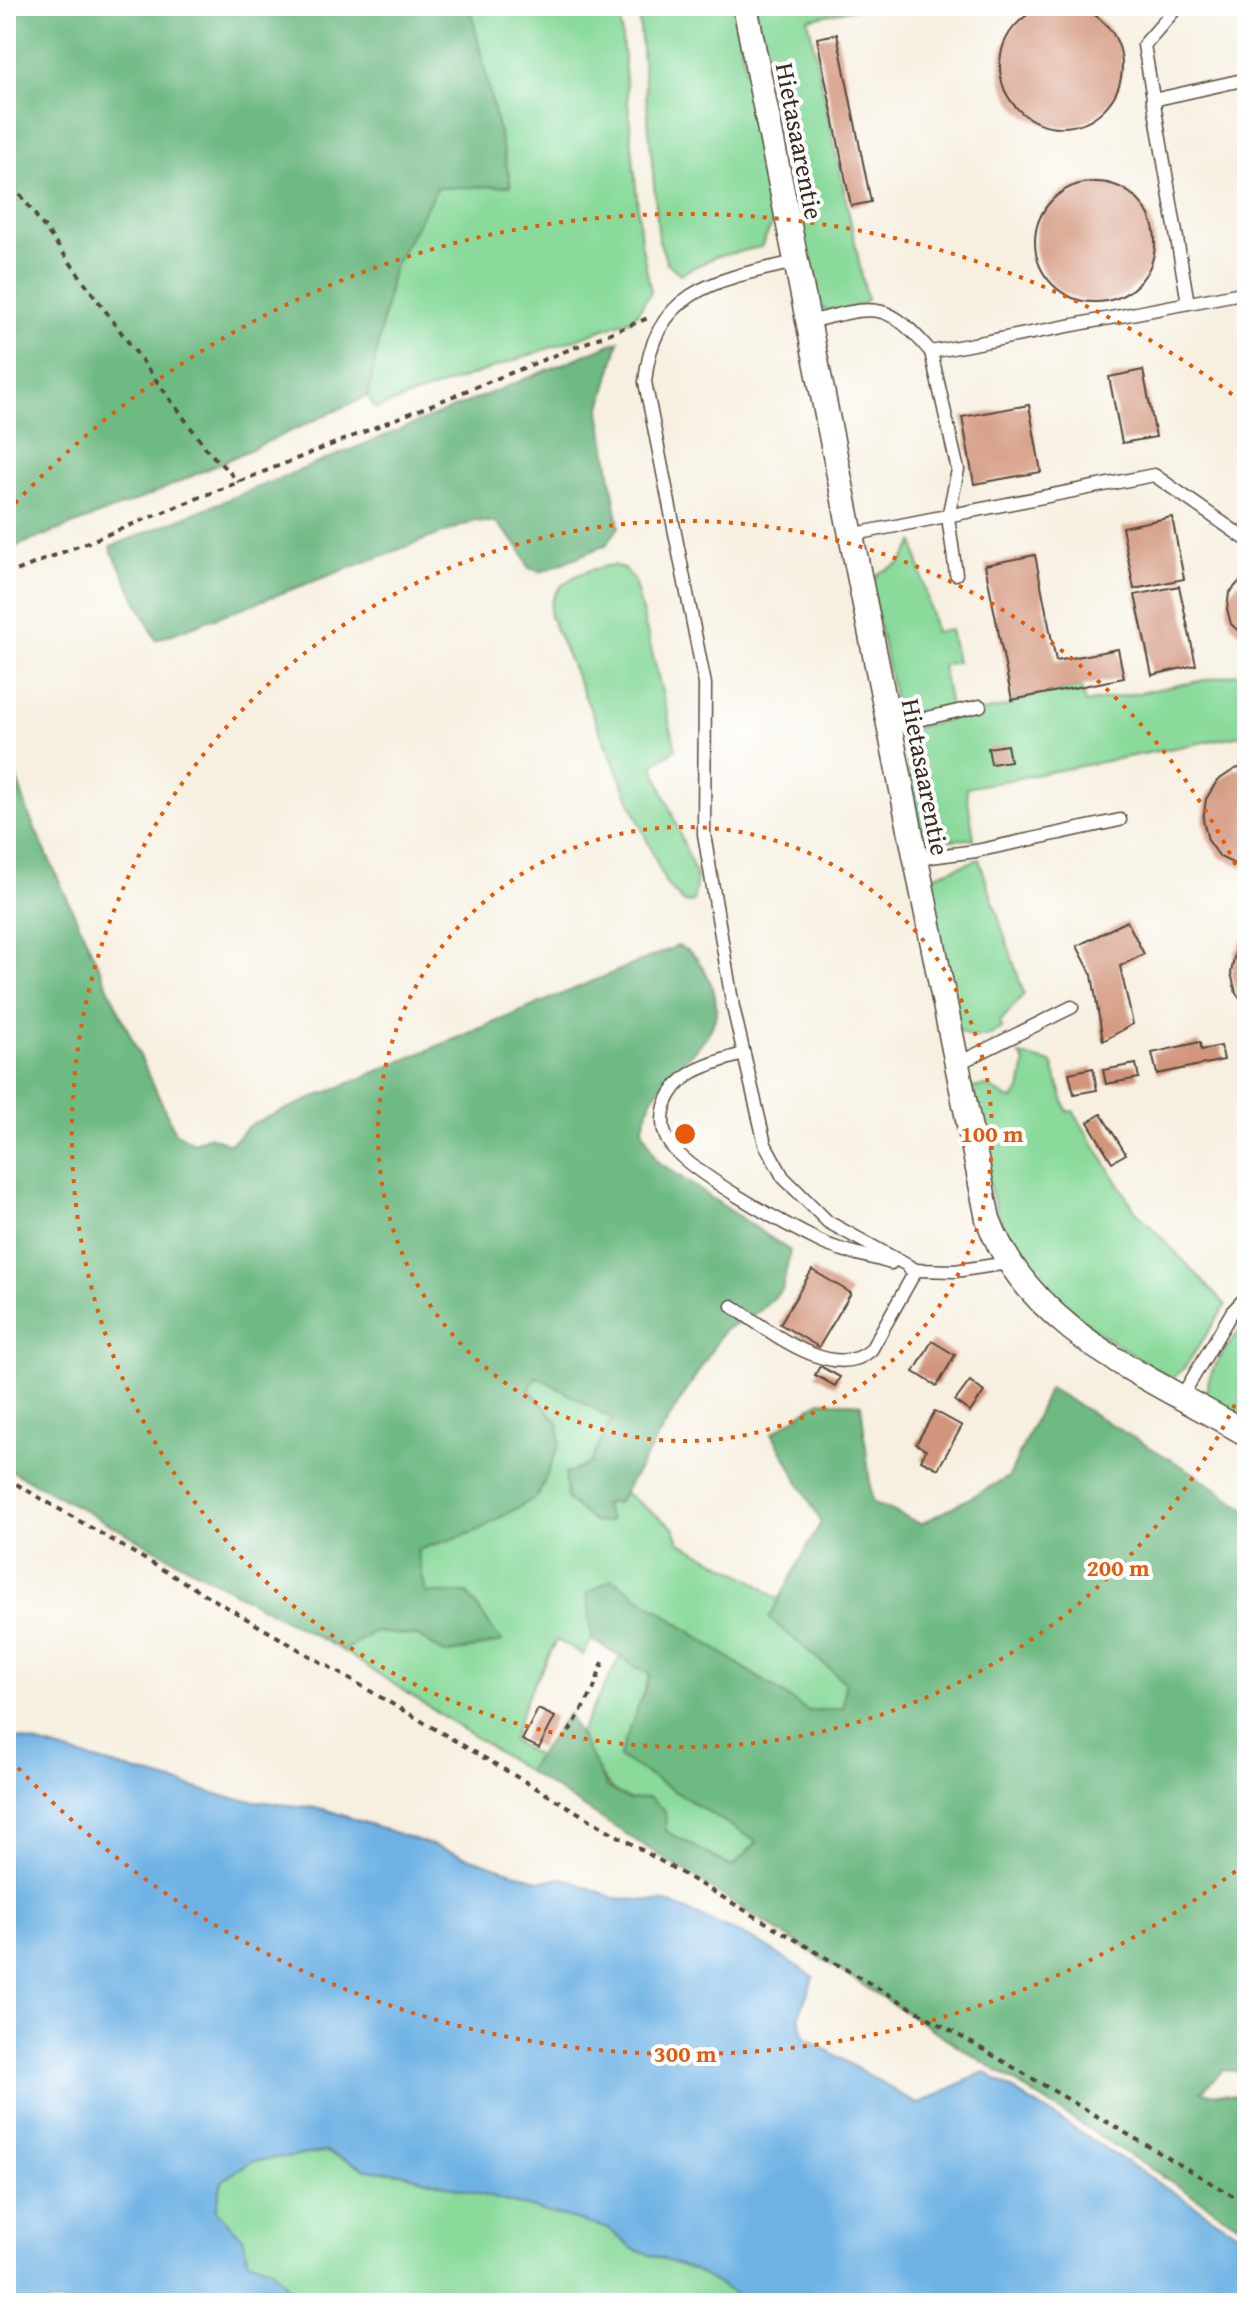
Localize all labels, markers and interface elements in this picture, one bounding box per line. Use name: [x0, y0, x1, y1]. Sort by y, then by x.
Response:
street label: Hietasaarentie: [766, 59, 834, 223]
street label: Hietasaarentie: [892, 695, 960, 859]
text: 100 m: [960, 1116, 1024, 1151]
centre of rings: [671, 1120, 699, 1148]
text: 200 m: [1086, 1550, 1150, 1585]
text: 300 m: [653, 2036, 717, 2071]

